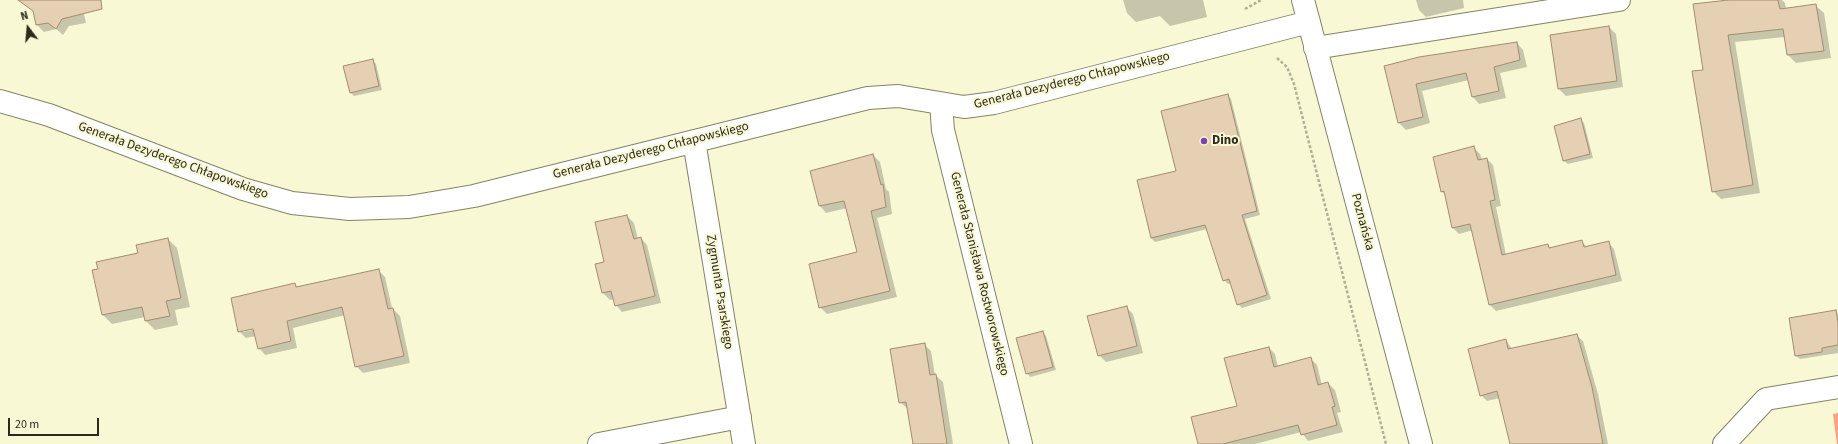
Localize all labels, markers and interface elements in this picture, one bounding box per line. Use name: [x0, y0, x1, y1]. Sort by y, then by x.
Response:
north arrow: [8, 8, 48, 48]
text: N: [19, 8, 30, 24]
street label: Generała Dezyderego Chłapowskiego: [972, 49, 1172, 113]
street label: Generała Dezyderego Chłapowskiego: [76, 119, 270, 203]
street label: Generała Dezyderego Chłapowskiego: [551, 119, 751, 183]
place label: Dino: [1212, 133, 1238, 149]
marker: Dino: [1199, 136, 1209, 146]
street label: Generała Stanisława Rostworowskiego: [946, 171, 1012, 377]
street label: Poznańska: [1347, 192, 1377, 252]
street label: Zygmunta Psarskiego: [702, 233, 736, 351]
scale bar: [10, 410, 101, 436]
text: 20 m: [15, 416, 39, 433]

